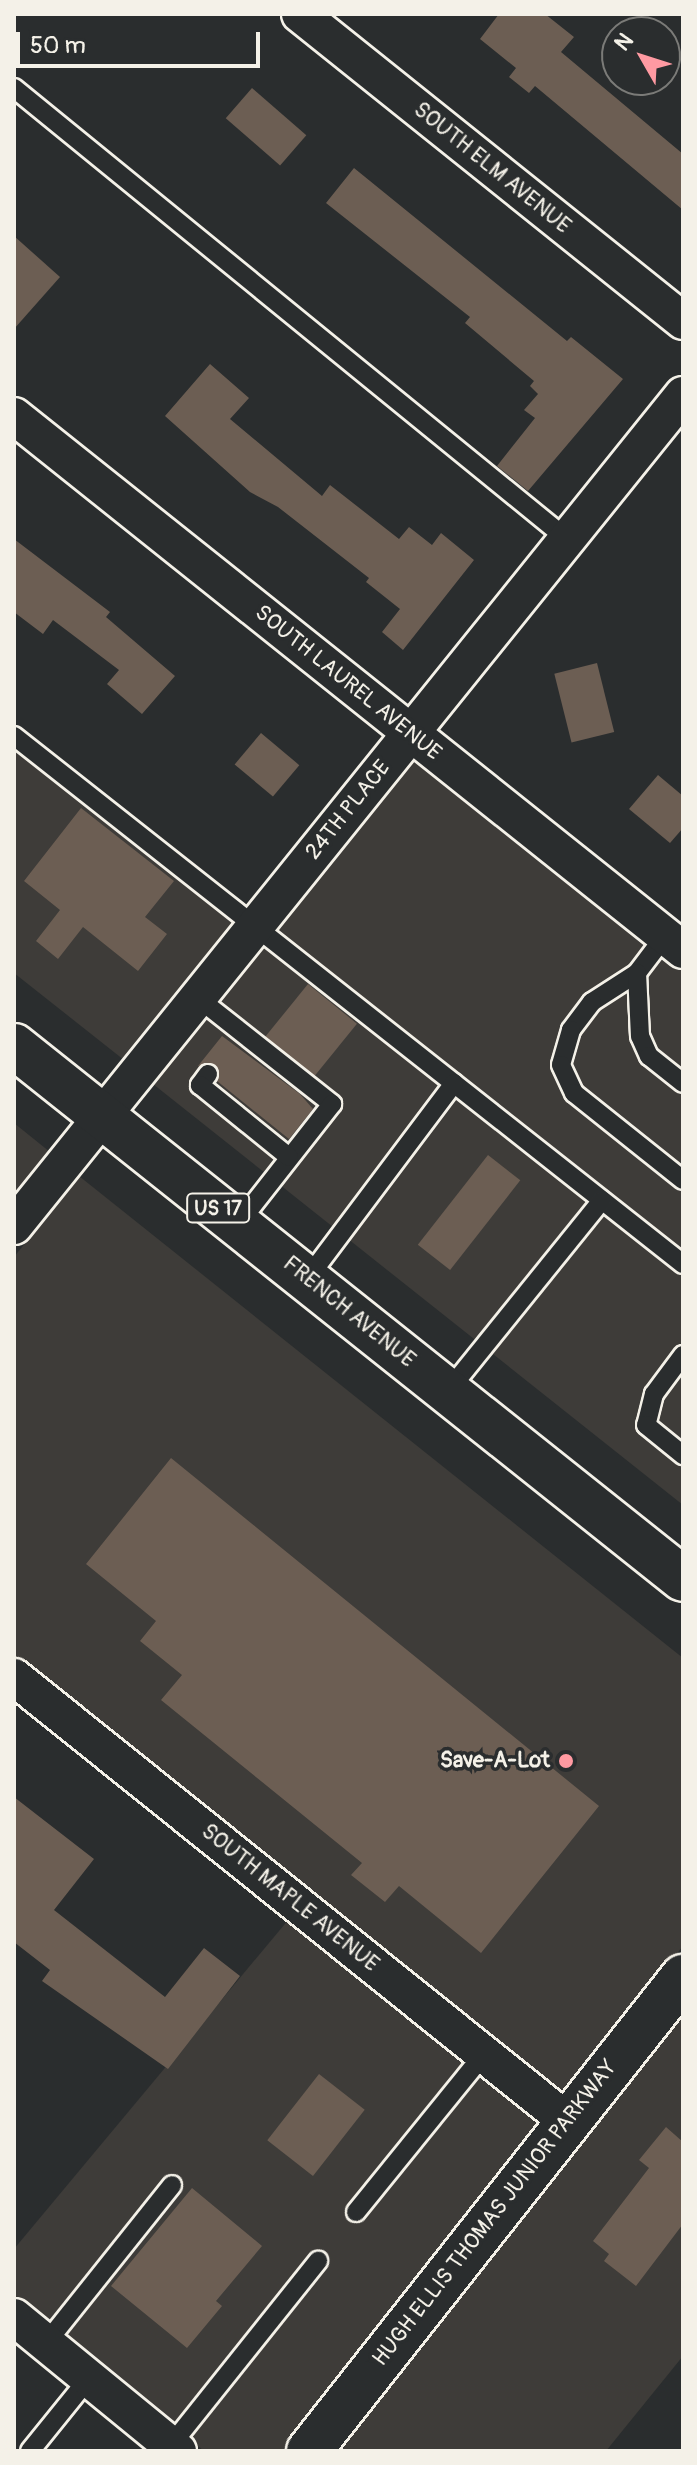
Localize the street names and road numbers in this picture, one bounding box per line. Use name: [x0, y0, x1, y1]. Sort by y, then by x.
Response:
street label: SOUTH ELM AVENUE: [408, 97, 576, 239]
street label: SOUTH LAUREL AVENUE: [249, 600, 447, 766]
street label: 24TH PLACE: [300, 755, 396, 865]
road number: US 17: [186, 1192, 250, 1224]
street label: FRENCH AVENUE: [278, 1251, 420, 1373]
street label: SOUTH MAPLE AVENUE: [196, 1818, 384, 1978]
street label: HUGH ELLIS THOMAS JUNIOR PARKWAY: [367, 2055, 623, 2371]

